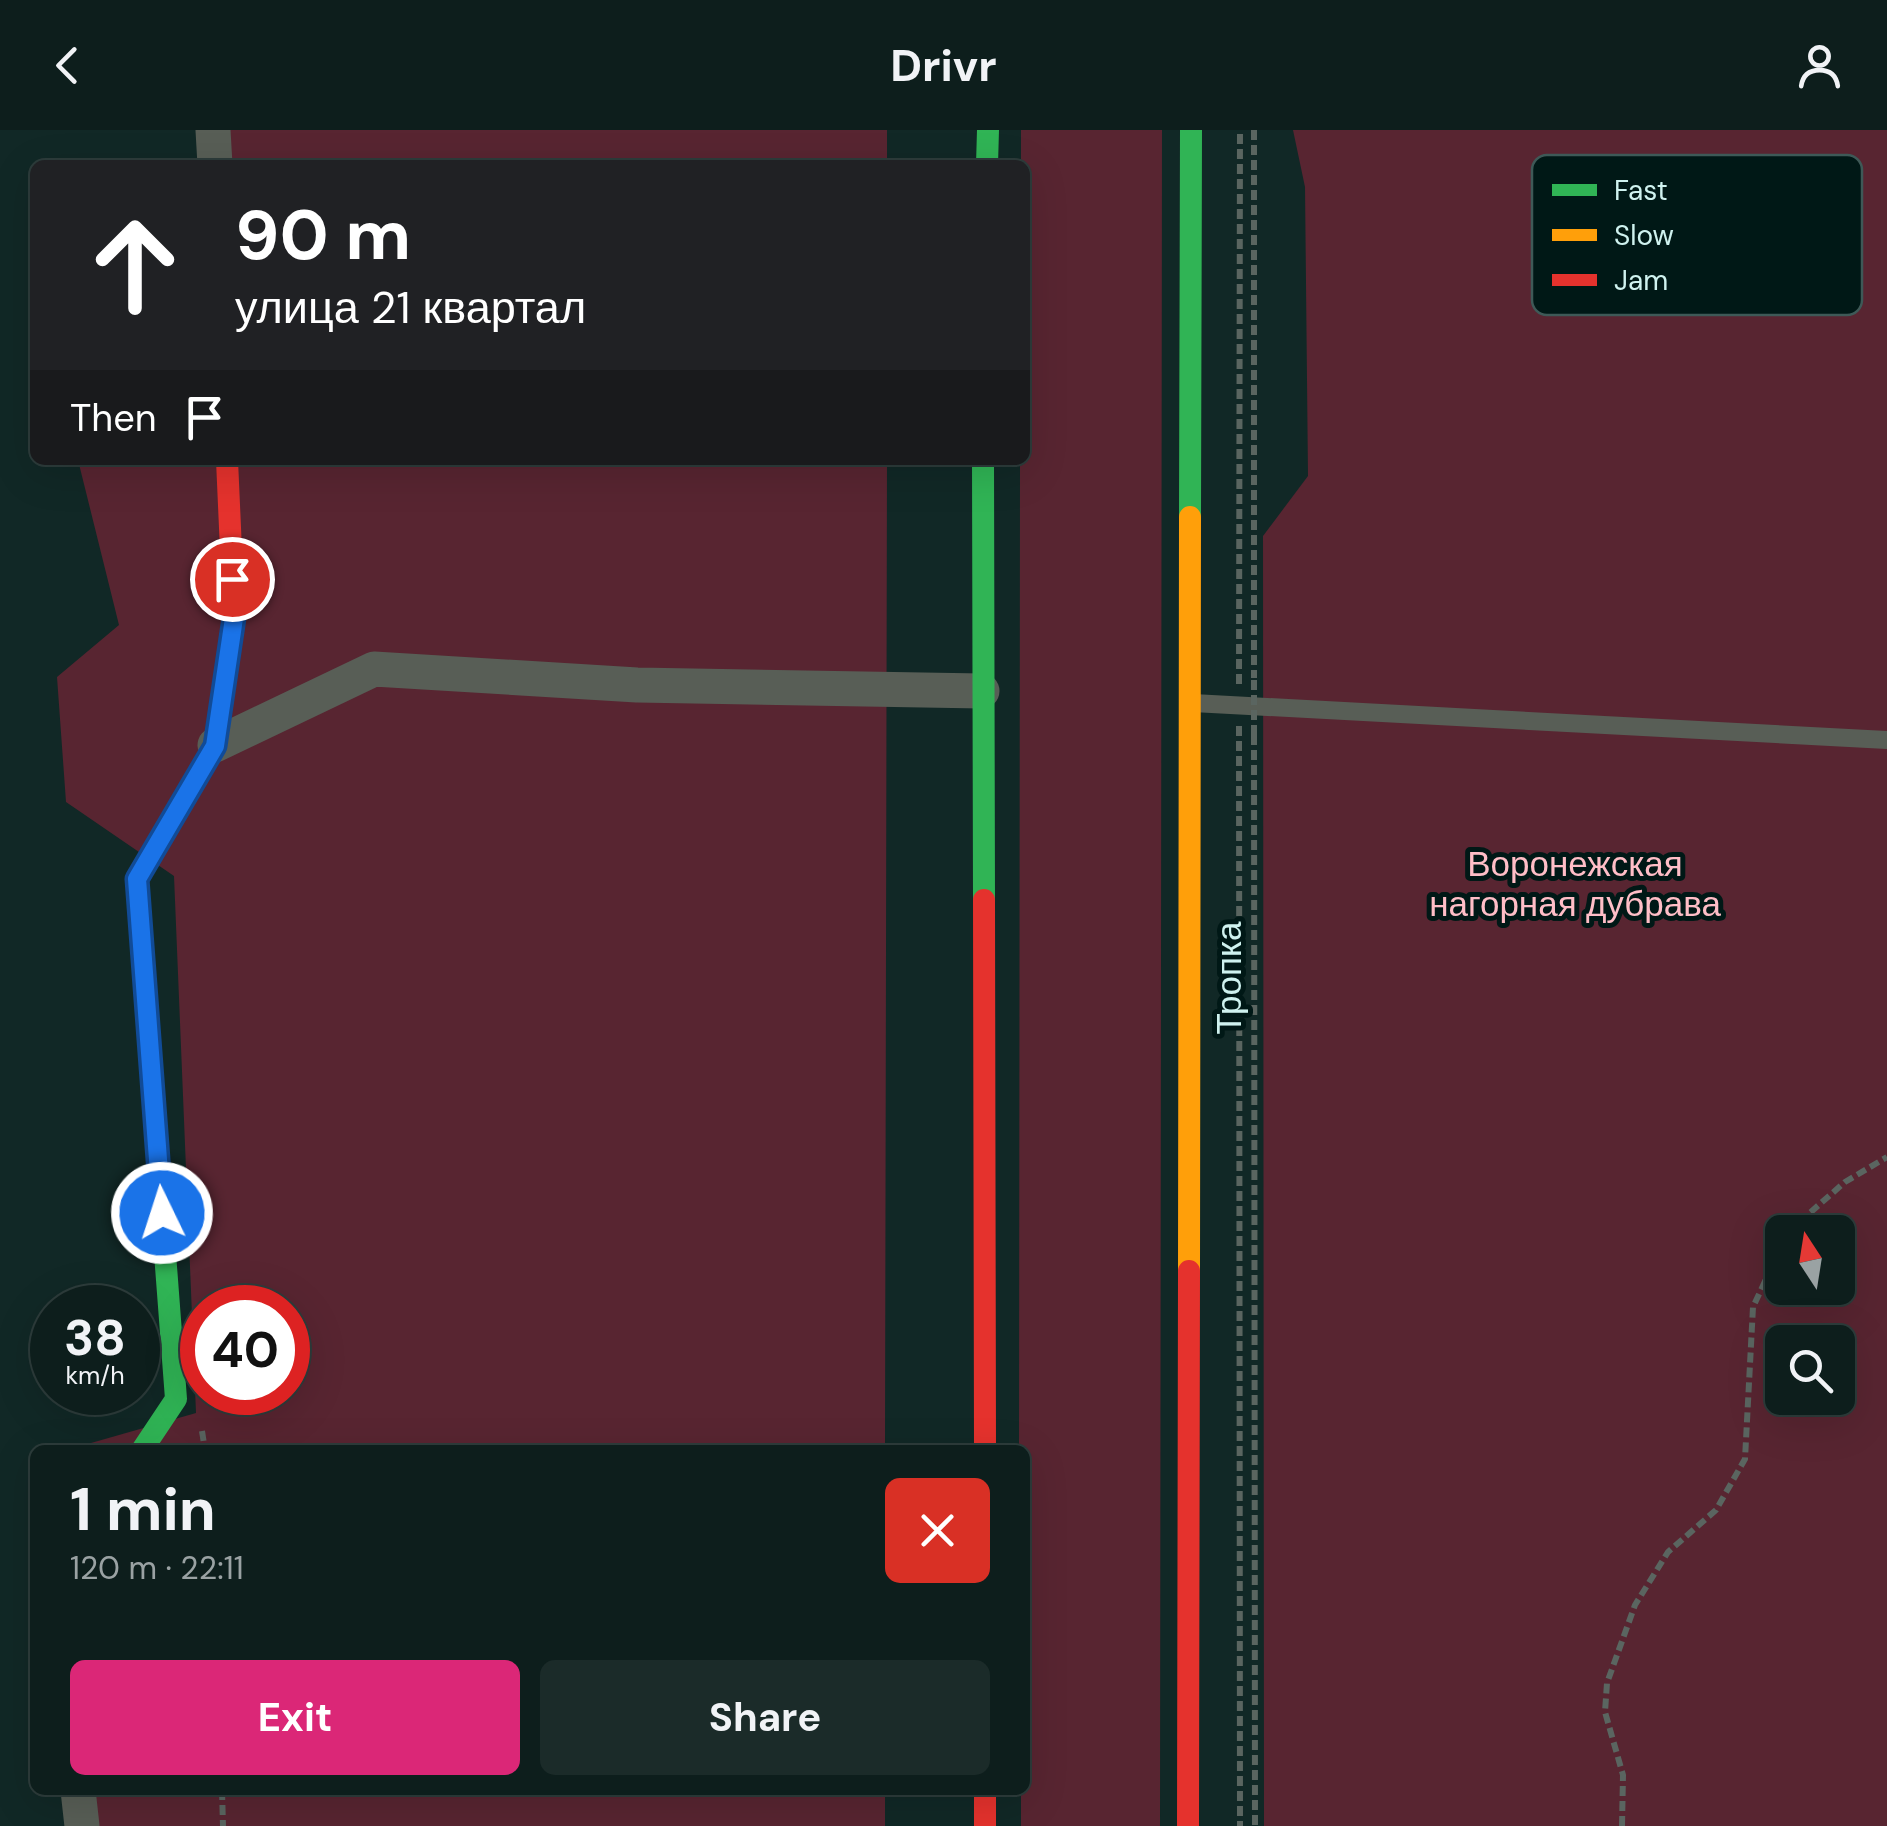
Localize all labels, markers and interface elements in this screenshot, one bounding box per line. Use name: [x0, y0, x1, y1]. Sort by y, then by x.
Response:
text: Drivr: [890, 36, 997, 95]
icon: back: [40, 38, 95, 93]
icon: person: [1792, 38, 1847, 93]
legend: [1532, 155, 1862, 315]
text: Fast: [1614, 172, 1668, 209]
text: 90 m: [235, 190, 411, 281]
icon: ahead: [70, 200, 200, 330]
text: Slow: [1614, 217, 1674, 254]
text: Jam: [1614, 262, 1668, 299]
text: улица 21 квартал: [235, 278, 586, 337]
icon: arrive: [177, 390, 232, 445]
text: Then: [70, 393, 157, 443]
pin: [190, 537, 275, 622]
icon: arrive: [205, 552, 260, 607]
park label: Воронежская нагорная дубрава: [1429, 841, 1721, 927]
street label: Тропка: [1206, 921, 1252, 1034]
position arrow: [110, 1161, 214, 1265]
north arrow: [1765, 1215, 1855, 1305]
map controls: [1765, 1215, 1855, 1415]
speed limit sign: 40: [180, 1285, 310, 1415]
text: 38: [64, 1305, 126, 1371]
button: search: [1765, 1325, 1855, 1415]
text: km/h: [65, 1359, 125, 1392]
text: 1 min: [70, 1470, 216, 1549]
button: close: [885, 1478, 990, 1583]
text: 120 m · 22:11: [70, 1547, 244, 1589]
button: Exit: [70, 1660, 520, 1775]
button: Share: [540, 1660, 990, 1775]

